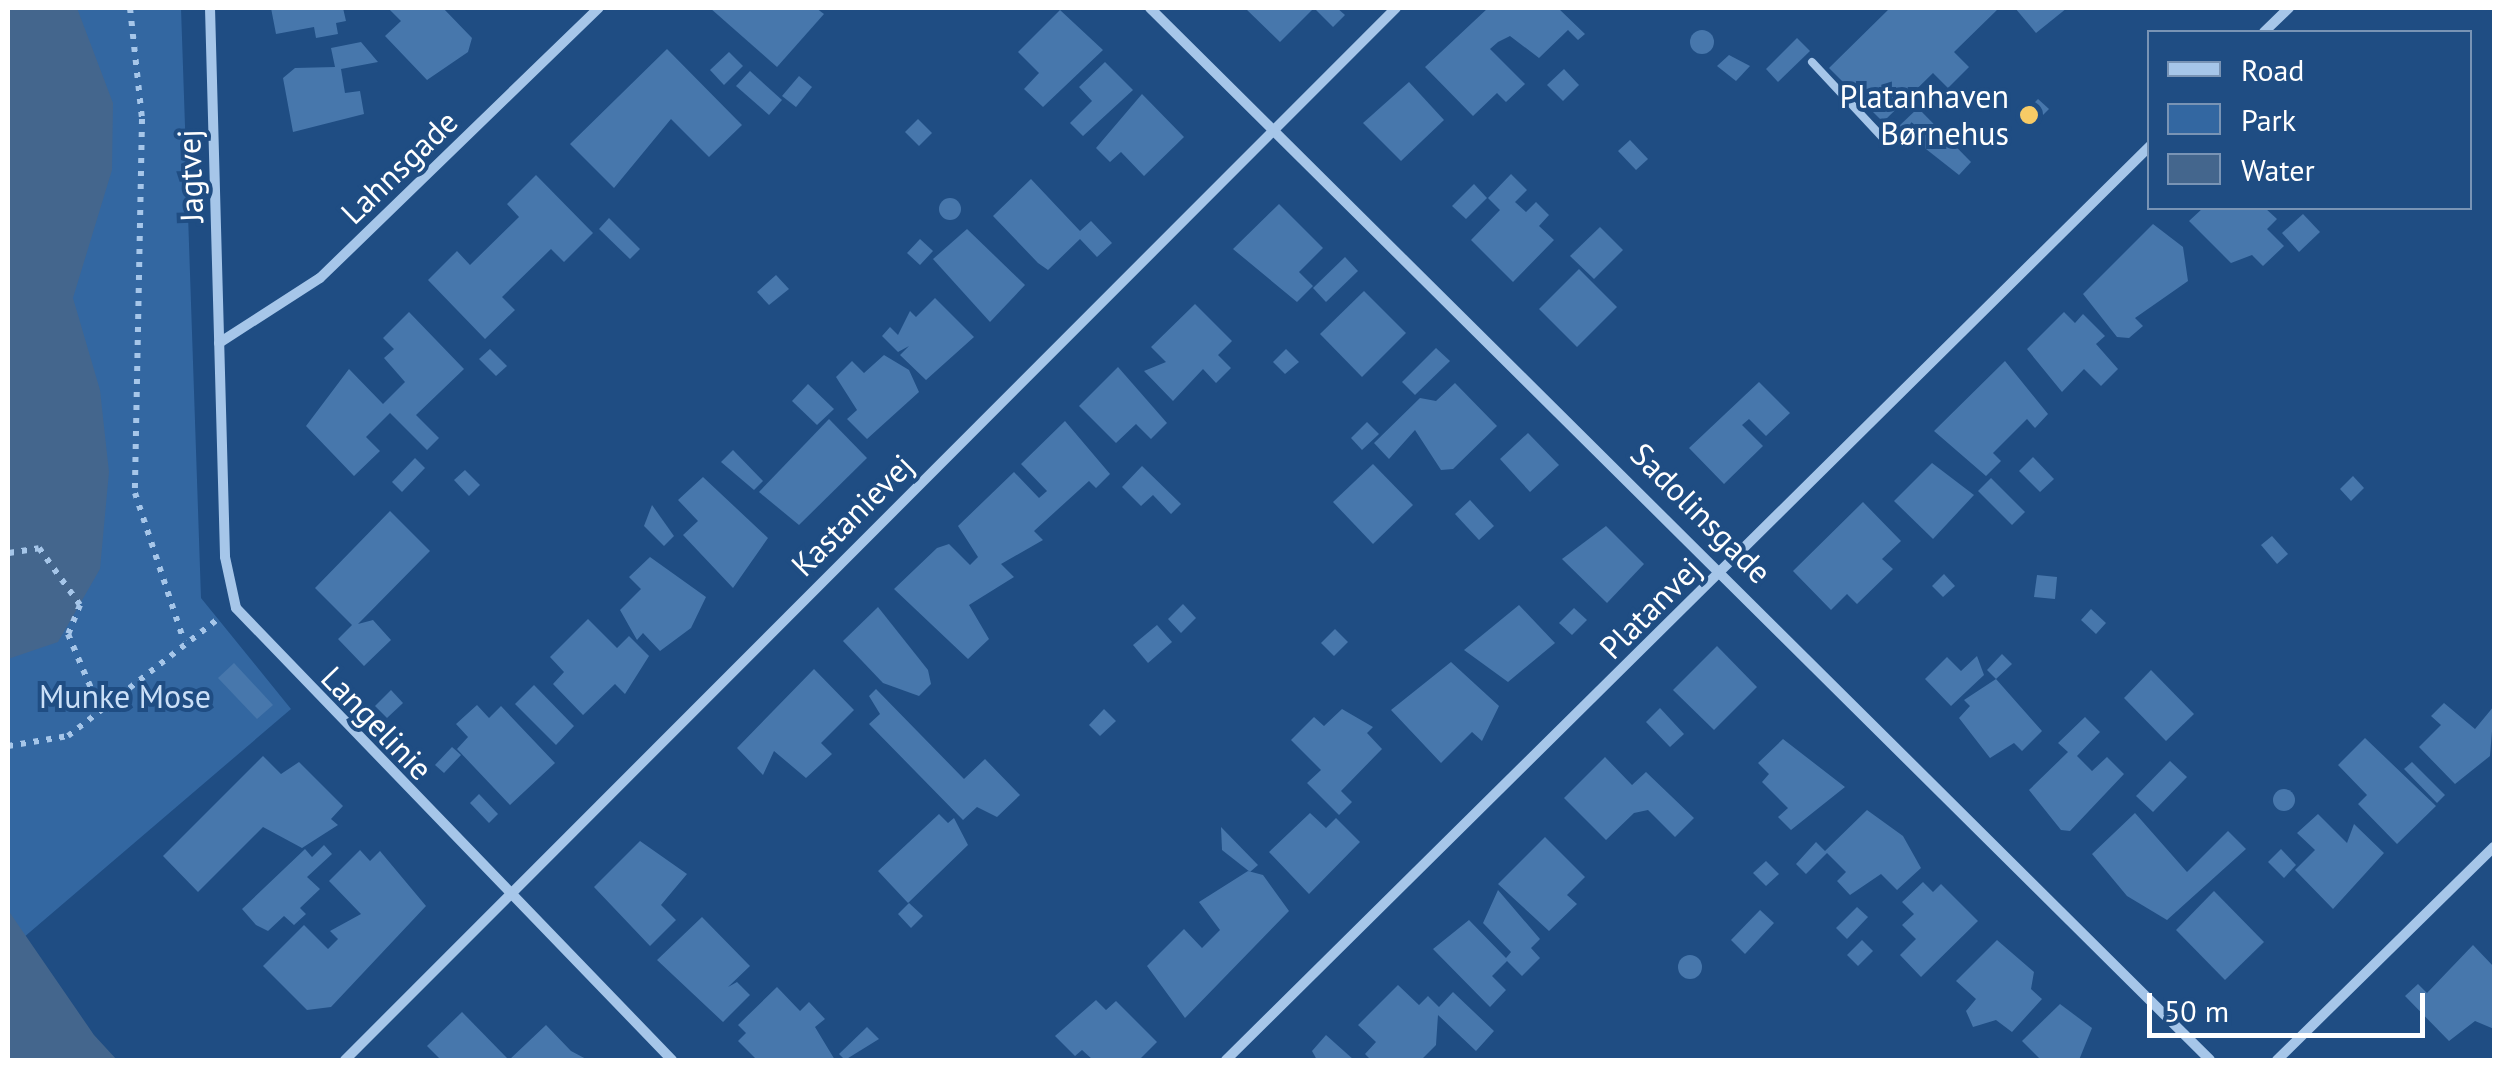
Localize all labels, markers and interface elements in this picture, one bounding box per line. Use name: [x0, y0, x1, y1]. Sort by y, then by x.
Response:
legend: [2147, 30, 2472, 210]
text: Road: [2241, 50, 2305, 89]
place label: Platanhaven Børnehus: [1839, 78, 2009, 153]
text: Park: [2241, 100, 2296, 139]
street label: Lahnsgade: [333, 102, 465, 232]
marker: Platanhaven Børnehus: [2018, 104, 2040, 126]
street label: Jagtvej: [169, 129, 211, 223]
text: Water: [2241, 150, 2315, 189]
street label: Sadolinsgade: [1623, 435, 1779, 591]
street label: Kastanievej: [783, 446, 921, 584]
street label: Platanvej: [1591, 549, 1709, 667]
street label: Langelinie: [314, 658, 440, 788]
park label: Munke Mose: [39, 677, 211, 715]
scale bar: [2152, 973, 2430, 1035]
text: 50 m: [2164, 991, 2229, 1030]

